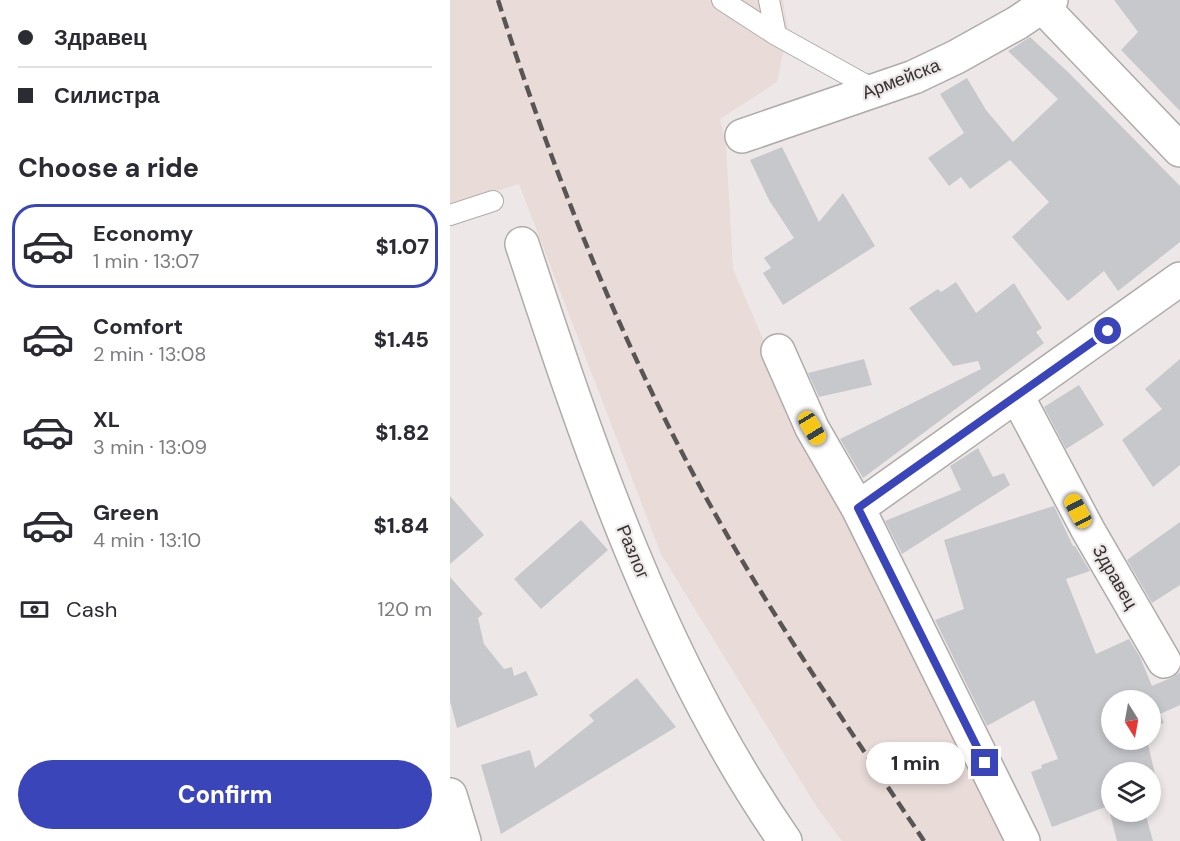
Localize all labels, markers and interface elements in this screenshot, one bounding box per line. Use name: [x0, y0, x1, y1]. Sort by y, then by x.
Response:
text: Здравец: [54, 23, 146, 52]
street label: Армейска: [859, 53, 944, 105]
text: Силистра: [54, 81, 160, 110]
text: Choose a ride: [18, 150, 199, 185]
icon: car: [21, 219, 75, 273]
text: Economy: [93, 219, 193, 248]
text: $1.07: [376, 232, 429, 261]
text: 1 min · 13:07: [93, 248, 199, 274]
icon: car: [21, 312, 75, 366]
text: Comfort: [93, 312, 183, 341]
route start: [1094, 317, 1121, 344]
text: $1.45: [374, 325, 429, 354]
text: 2 min · 13:08: [93, 341, 206, 367]
icon: car: [21, 405, 75, 459]
text: XL: [93, 405, 120, 434]
car: [795, 408, 829, 448]
text: $1.82: [375, 418, 429, 447]
text: 3 min · 13:09: [93, 434, 207, 460]
car: [1062, 491, 1094, 531]
icon: car: [21, 498, 75, 552]
text: Green: [93, 498, 159, 527]
text: $1.84: [373, 511, 429, 540]
street label: Разлог: [611, 521, 655, 583]
text: 4 min · 13:10: [93, 527, 201, 553]
street label: Здравец: [1087, 540, 1143, 614]
icon: cash: [18, 593, 51, 626]
text: Cash: [66, 595, 117, 624]
text: 120 m: [378, 596, 432, 622]
north arrow: [1101, 690, 1161, 750]
map controls: [1101, 690, 1161, 822]
callout: 1 min: [865, 742, 964, 784]
route end: [971, 749, 998, 776]
text: 1 min: [891, 750, 940, 776]
button: Confirm: [18, 760, 432, 829]
button: layers: [1101, 762, 1161, 822]

